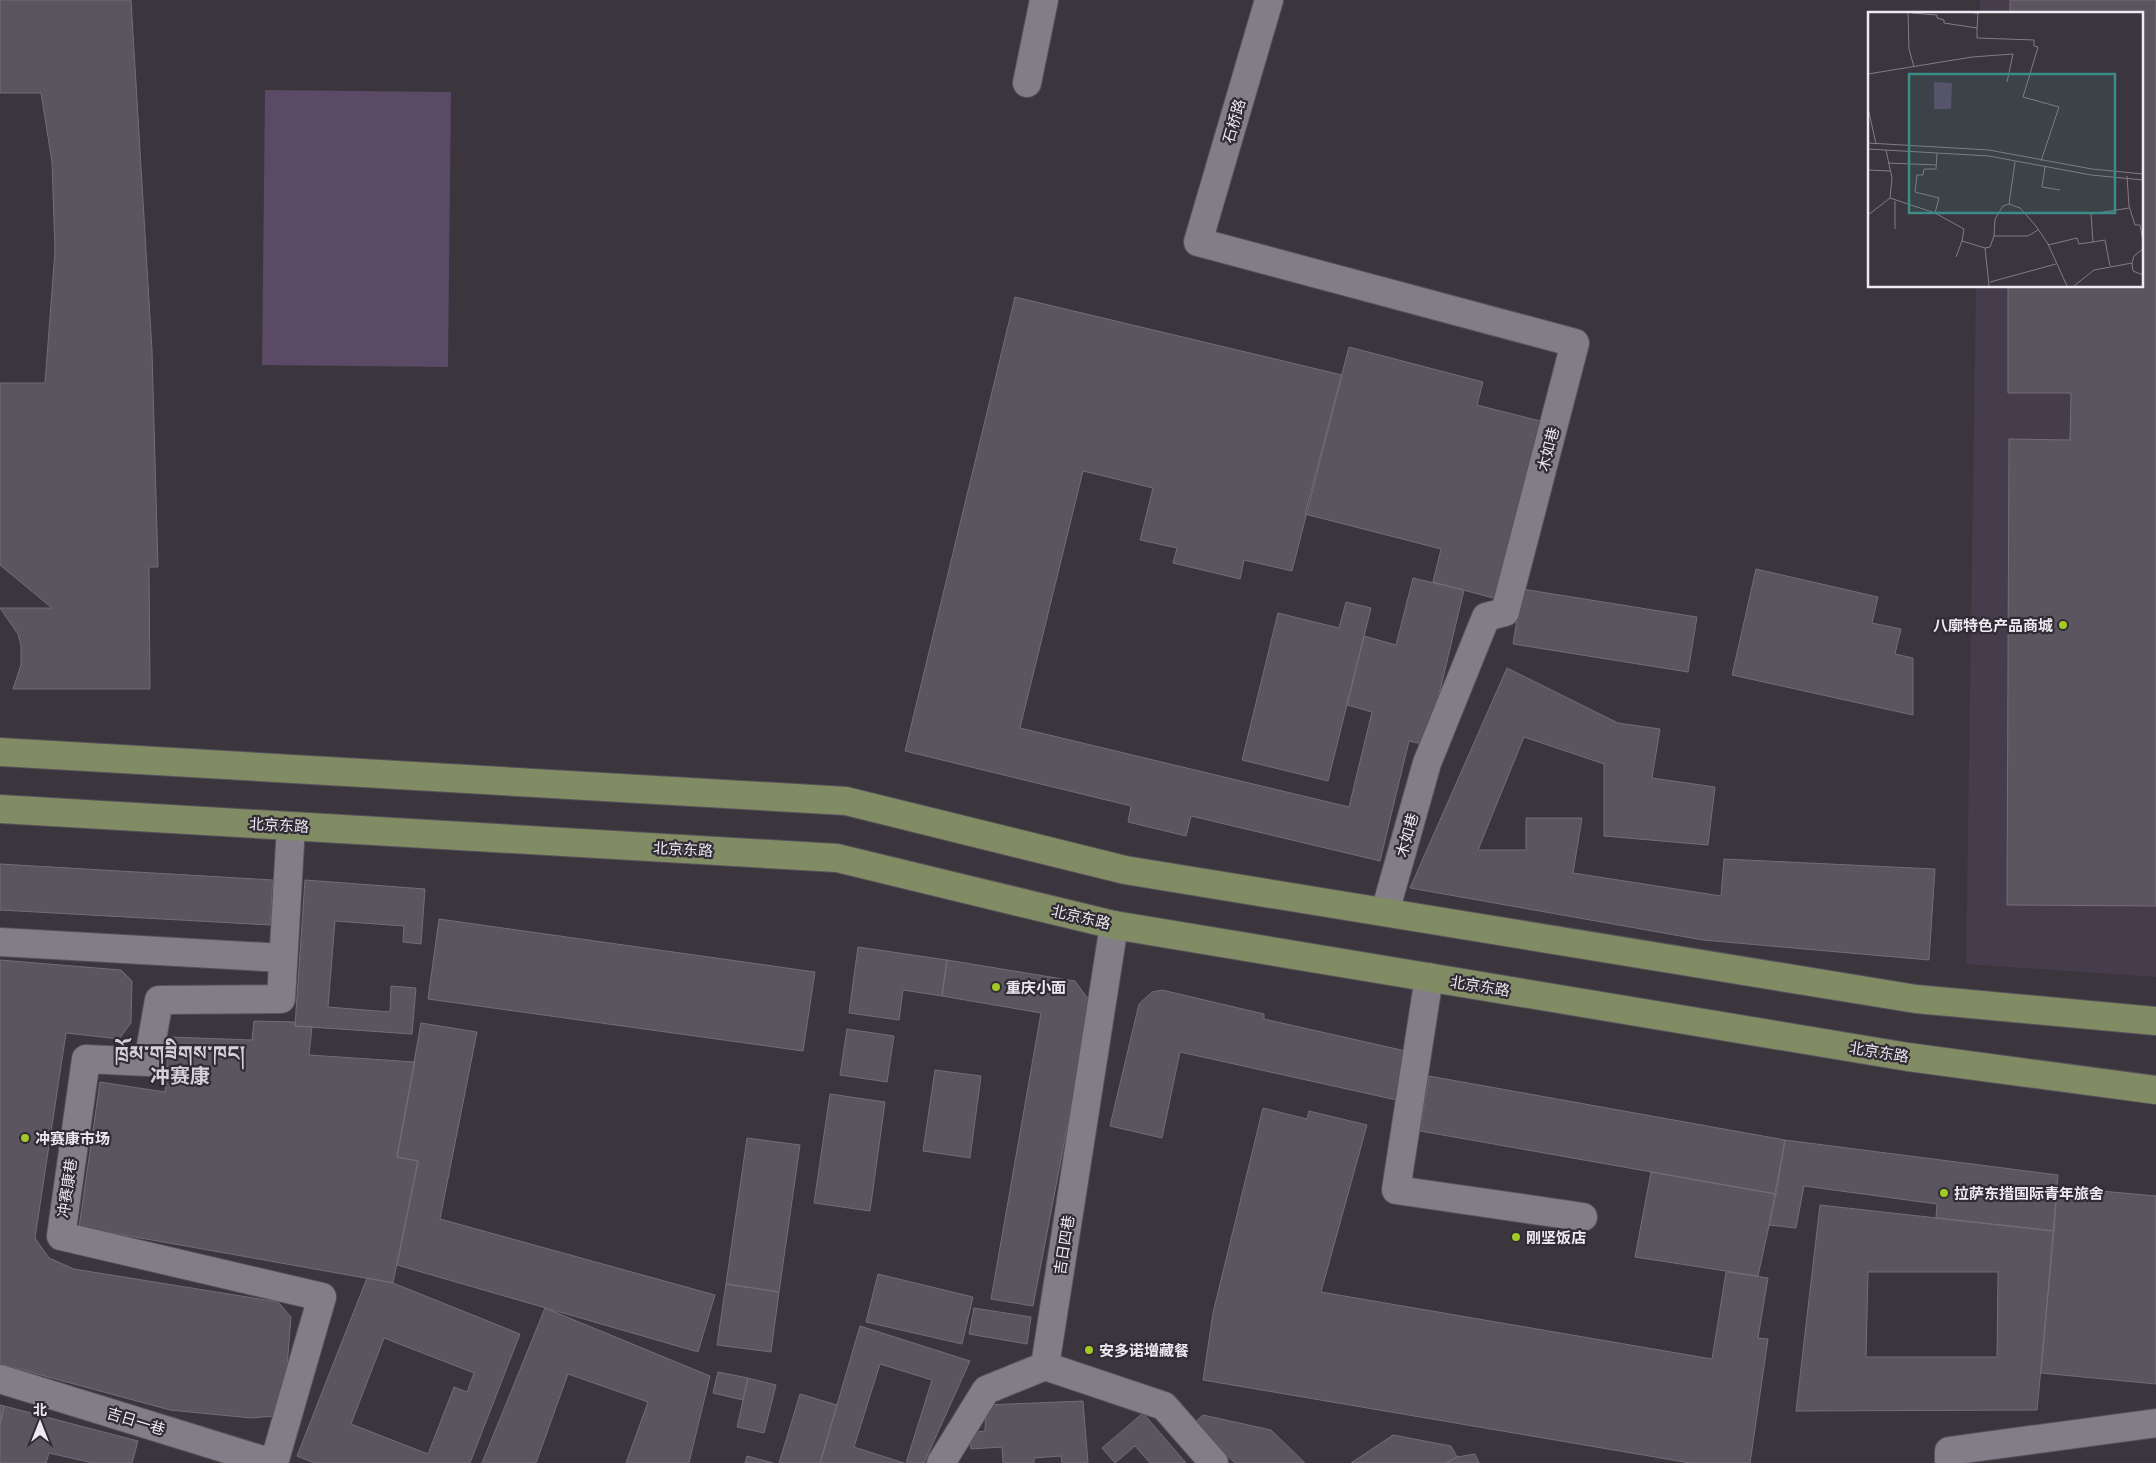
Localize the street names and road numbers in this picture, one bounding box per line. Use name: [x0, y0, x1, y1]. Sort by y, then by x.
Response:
street label: 石桥路: [1219, 97, 1249, 145]
street label: 木如巷: [1533, 425, 1563, 473]
street label: 木如巷: [1392, 811, 1422, 859]
street label: 北京东路: [249, 814, 309, 836]
street label: 北京东路: [653, 838, 713, 860]
street label: 北京东路: [1050, 901, 1112, 933]
street label: 北京东路: [1449, 972, 1511, 1000]
street label: 北京东路: [1848, 1038, 1910, 1066]
street label: 冲赛康巷: [53, 1157, 81, 1219]
street label: 吉日四巷: [1050, 1214, 1078, 1276]
street label: 吉日一巷: [105, 1403, 167, 1439]

